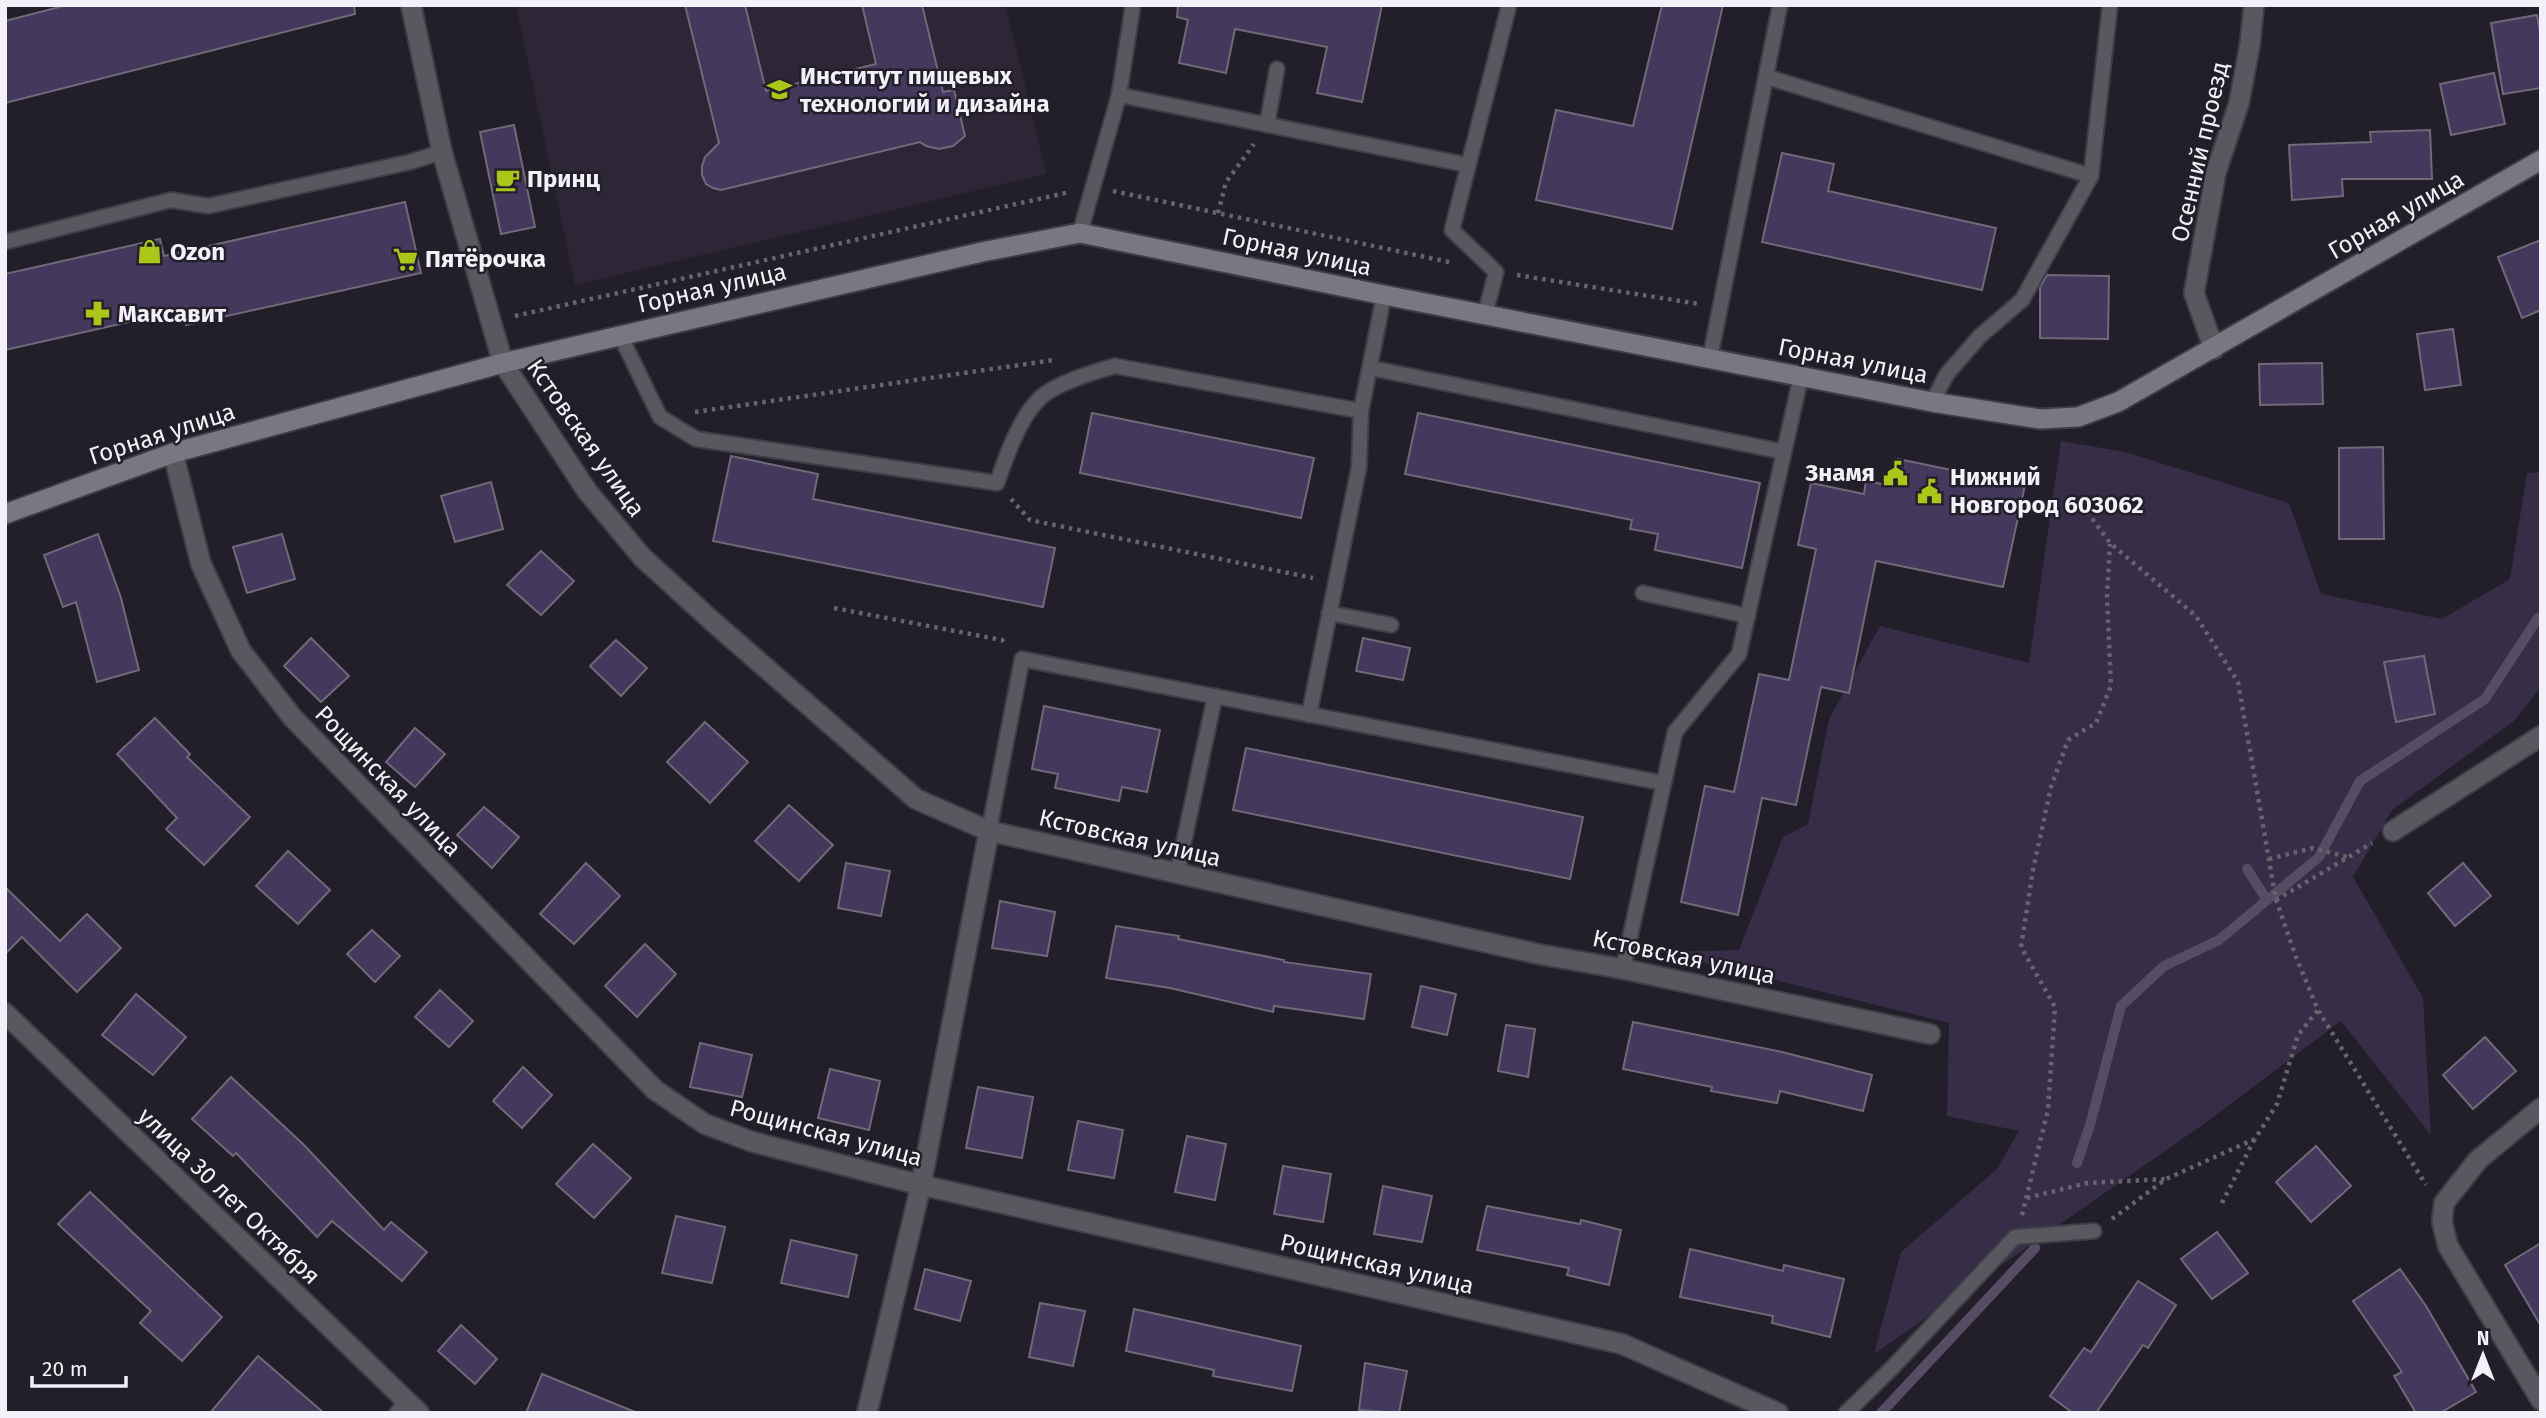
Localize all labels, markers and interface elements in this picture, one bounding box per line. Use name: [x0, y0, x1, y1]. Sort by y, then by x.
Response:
street label: Осенний проезд: [2166, 59, 2234, 245]
place label: Институт пищевых технологий и дизайна: [800, 62, 1050, 118]
school or university icon: Институт пищевых технологий и дизайна: [766, 76, 794, 104]
cafe icon: Принц: [493, 165, 521, 193]
place label: Принц: [527, 165, 601, 193]
street label: Горная улица: [2323, 165, 2469, 265]
street label: Горная улица: [1220, 223, 1374, 281]
shop icon: Ozon: [136, 238, 164, 266]
place label: Ozon: [170, 238, 225, 266]
supermarket icon: Пятёрочка: [391, 245, 419, 273]
place label: Пятёрочка: [425, 245, 546, 273]
street label: Горная улица: [635, 257, 789, 319]
pharmacy icon: Максавит: [84, 300, 112, 328]
place label: Максавит: [118, 300, 227, 328]
street label: Горная улица: [1776, 333, 1930, 389]
street label: Кстовская улица: [521, 354, 651, 522]
street label: Горная улица: [85, 397, 239, 471]
place label: Знамя: [1804, 459, 1875, 487]
public building icon: Знамя: [1881, 459, 1909, 487]
place label: Нижний Новгород 603062: [1950, 463, 2144, 519]
public building icon: Нижний Новгород 603062: [1916, 477, 1944, 505]
street label: Рощинская улица: [309, 700, 467, 862]
street label: Кстовская улица: [1036, 803, 1224, 873]
street label: Кстовская улица: [1590, 924, 1778, 990]
street label: Рощинская улица: [727, 1094, 925, 1172]
street label: улица 30 лет Октября: [132, 1102, 326, 1290]
street label: Рощинская улица: [1277, 1228, 1477, 1300]
north arrow: [2448, 1320, 2518, 1390]
text: N: [2477, 1327, 2489, 1350]
scale bar: [32, 1344, 126, 1388]
text: 20 m: [42, 1356, 88, 1382]

